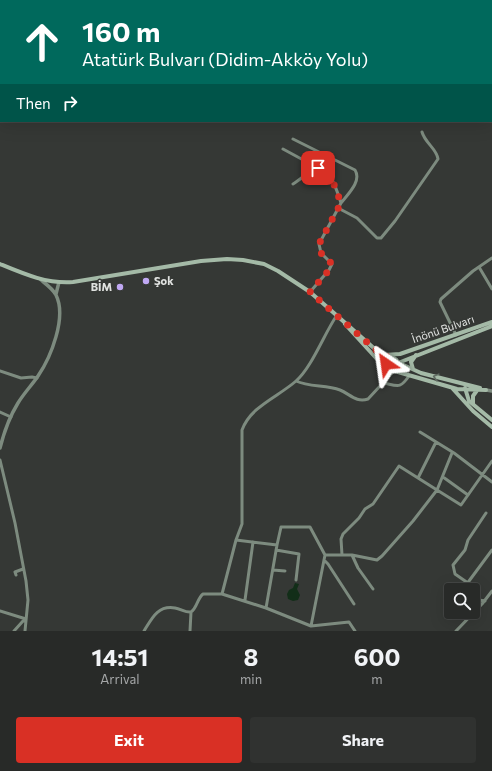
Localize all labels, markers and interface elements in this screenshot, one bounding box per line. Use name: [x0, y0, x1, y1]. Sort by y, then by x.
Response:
text: 160 m: [82, 14, 160, 48]
icon: ahead: [16, 16, 68, 68]
text: Atatürk Bulvarı (Didim-Akköy Yolu): [82, 48, 368, 70]
icon: right: [59, 92, 81, 114]
text: Then: [16, 94, 51, 112]
pin: [301, 151, 335, 185]
icon: arrive: [307, 157, 329, 179]
place label: Şok: [154, 274, 174, 287]
marker: Şok: [141, 276, 151, 286]
place label: BİM: [91, 280, 112, 293]
marker: BİM: [115, 282, 125, 292]
street label: İnönü Bulvarı: [410, 311, 476, 345]
position arrow: [365, 343, 407, 385]
one-way arrow: [433, 373, 439, 381]
map controls: [444, 583, 480, 619]
button: search: [444, 583, 480, 619]
text: 14:51: [92, 642, 148, 671]
text: 8: [244, 642, 258, 671]
text: 600: [354, 642, 400, 671]
text: Arrival: [100, 671, 140, 687]
text: min: [240, 671, 262, 687]
text: m: [371, 671, 383, 687]
button: Exit: [16, 717, 242, 763]
button: Share: [250, 717, 476, 763]

